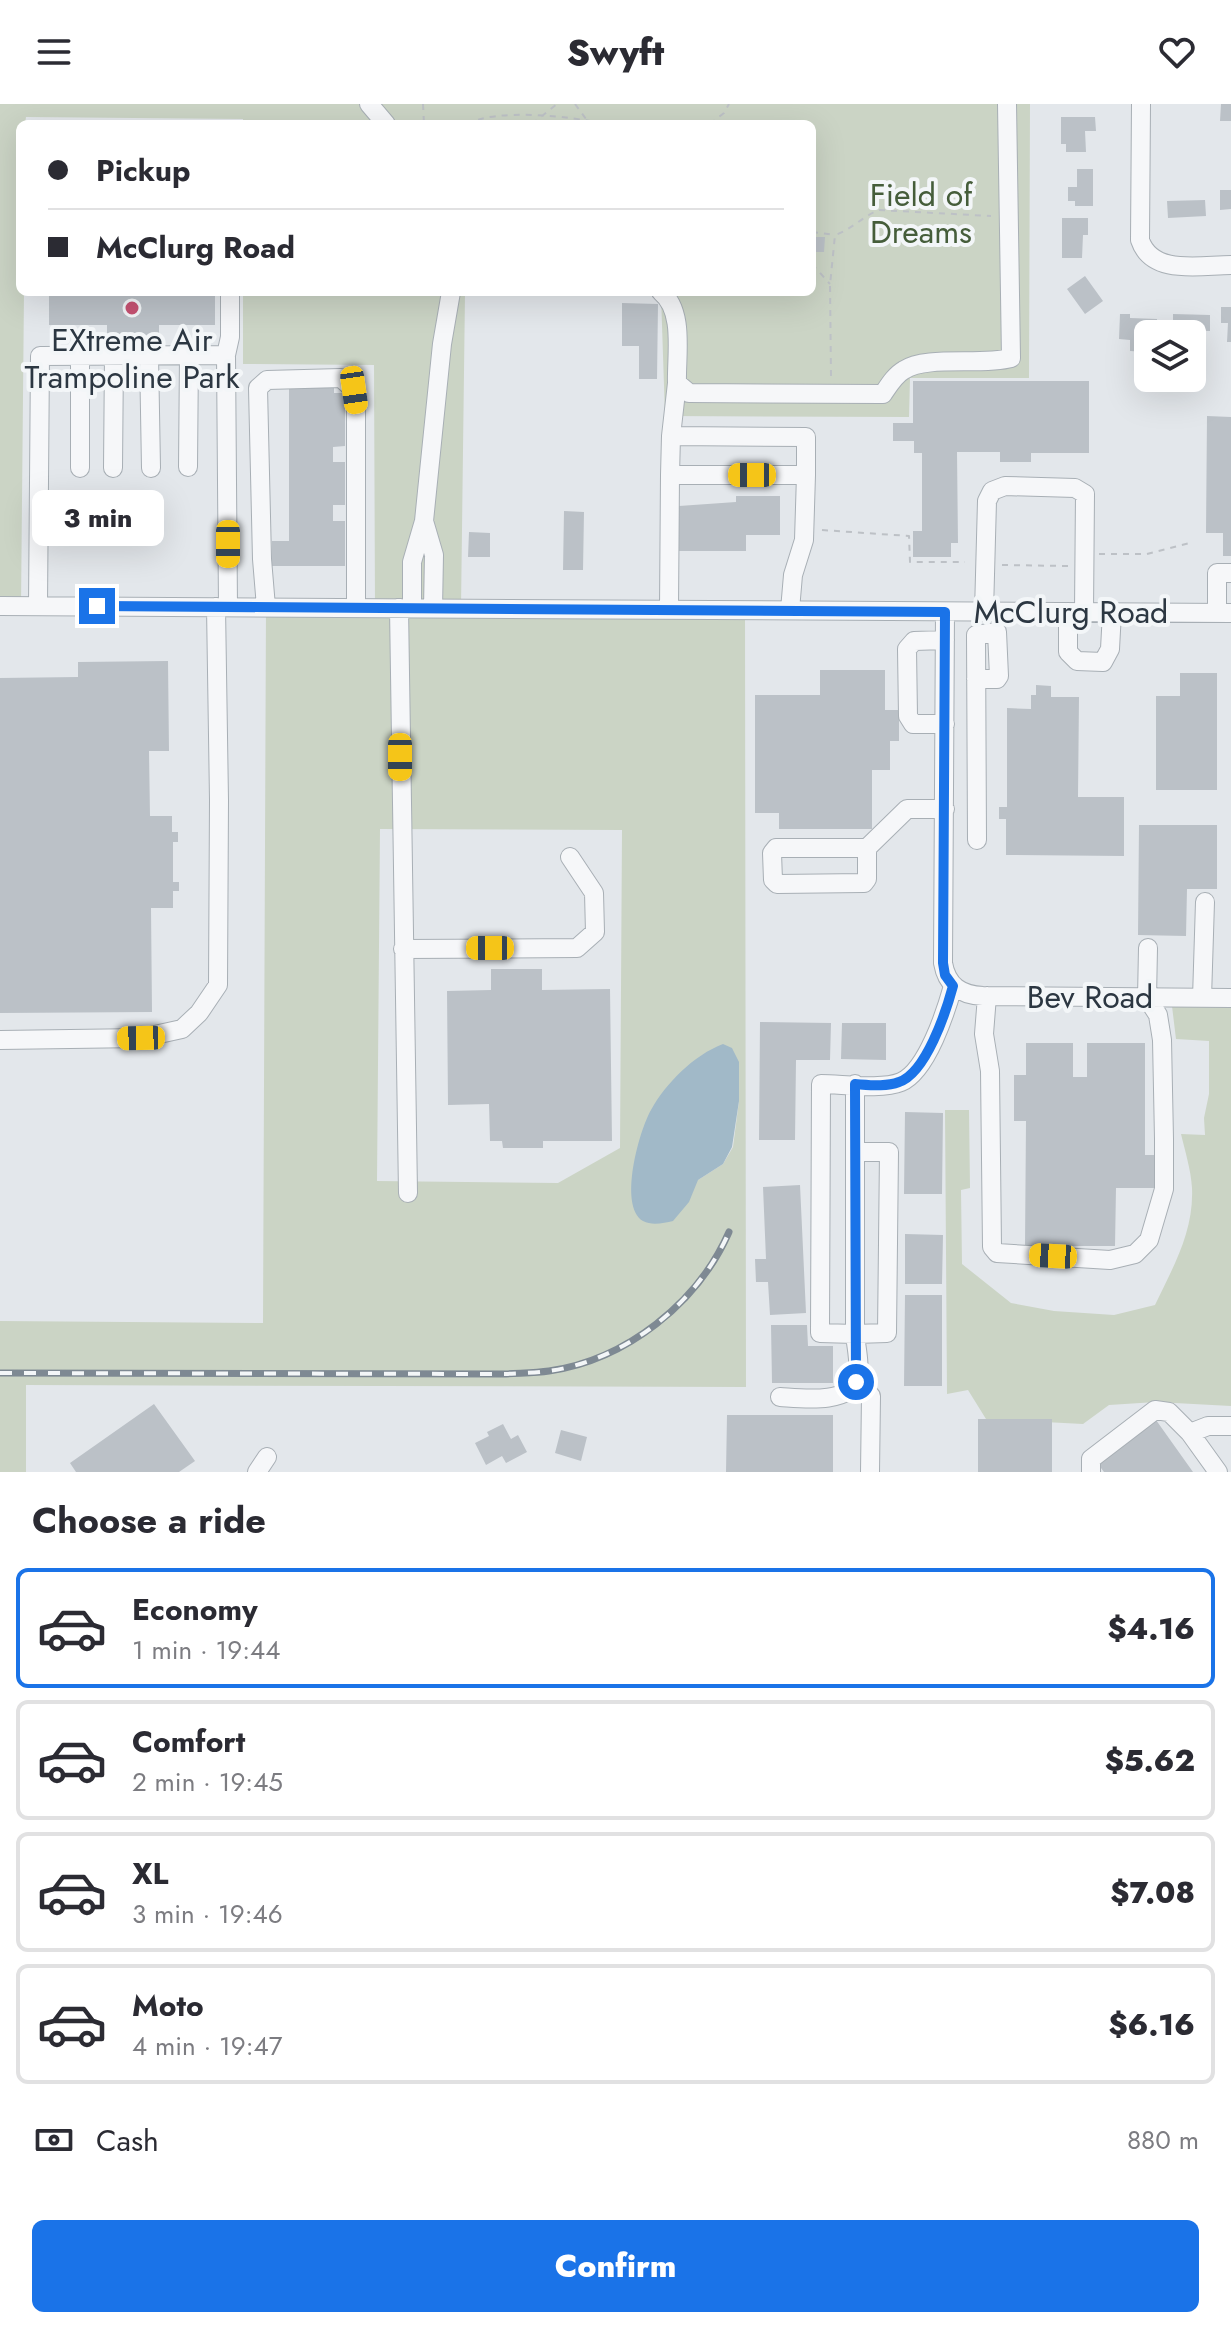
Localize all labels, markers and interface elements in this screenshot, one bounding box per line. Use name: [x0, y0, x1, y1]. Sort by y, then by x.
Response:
text: Swyft: [567, 26, 664, 78]
icon: menu: [32, 30, 76, 74]
icon: heart: [1155, 30, 1199, 74]
text: Pickup: [96, 149, 191, 192]
park label: Field of Dreams: [870, 172, 973, 255]
text: McClurg Road: [96, 226, 295, 269]
marker: EXtreme Air Trampoline Park: [123, 299, 141, 317]
place label: EXtreme Air Trampoline Park: [25, 317, 240, 400]
map controls: [1134, 320, 1206, 392]
button: layers: [1134, 320, 1206, 392]
car: [339, 365, 369, 415]
car: [728, 463, 776, 487]
callout: 3 min: [31, 490, 163, 546]
text: 3 min: [64, 499, 132, 537]
car: [216, 520, 240, 568]
route end: [79, 588, 115, 624]
street label: McClurg Road: [974, 589, 1168, 635]
car: [388, 733, 412, 781]
car: [466, 936, 514, 960]
street label: Bev Road: [1027, 974, 1153, 1020]
car: [117, 1026, 165, 1050]
car: [1028, 1243, 1078, 1269]
route start: [838, 1364, 874, 1400]
text: Choose a ride: [32, 1494, 266, 1546]
text: Economy: [132, 1588, 258, 1631]
icon: car: [36, 1592, 108, 1664]
text: $4.16: [1107, 1607, 1195, 1650]
text: 1 min · 19:44: [132, 1631, 280, 1669]
text: Comfort: [132, 1720, 245, 1763]
icon: car: [36, 1724, 108, 1796]
text: $5.62: [1105, 1739, 1195, 1782]
text: 2 min · 19:45: [132, 1763, 283, 1801]
text: XL: [132, 1852, 168, 1895]
icon: car: [36, 1856, 108, 1928]
text: $7.08: [1110, 1871, 1195, 1914]
text: 3 min · 19:46: [132, 1895, 283, 1933]
text: Moto: [132, 1984, 204, 2027]
icon: car: [36, 1988, 108, 2060]
text: $6.16: [1108, 2003, 1195, 2046]
text: 4 min · 19:47: [132, 2027, 282, 2065]
icon: cash: [32, 2118, 76, 2162]
text: Cash: [96, 2119, 159, 2162]
text: 880 m: [1127, 2121, 1199, 2159]
button: Confirm: [32, 2220, 1199, 2312]

